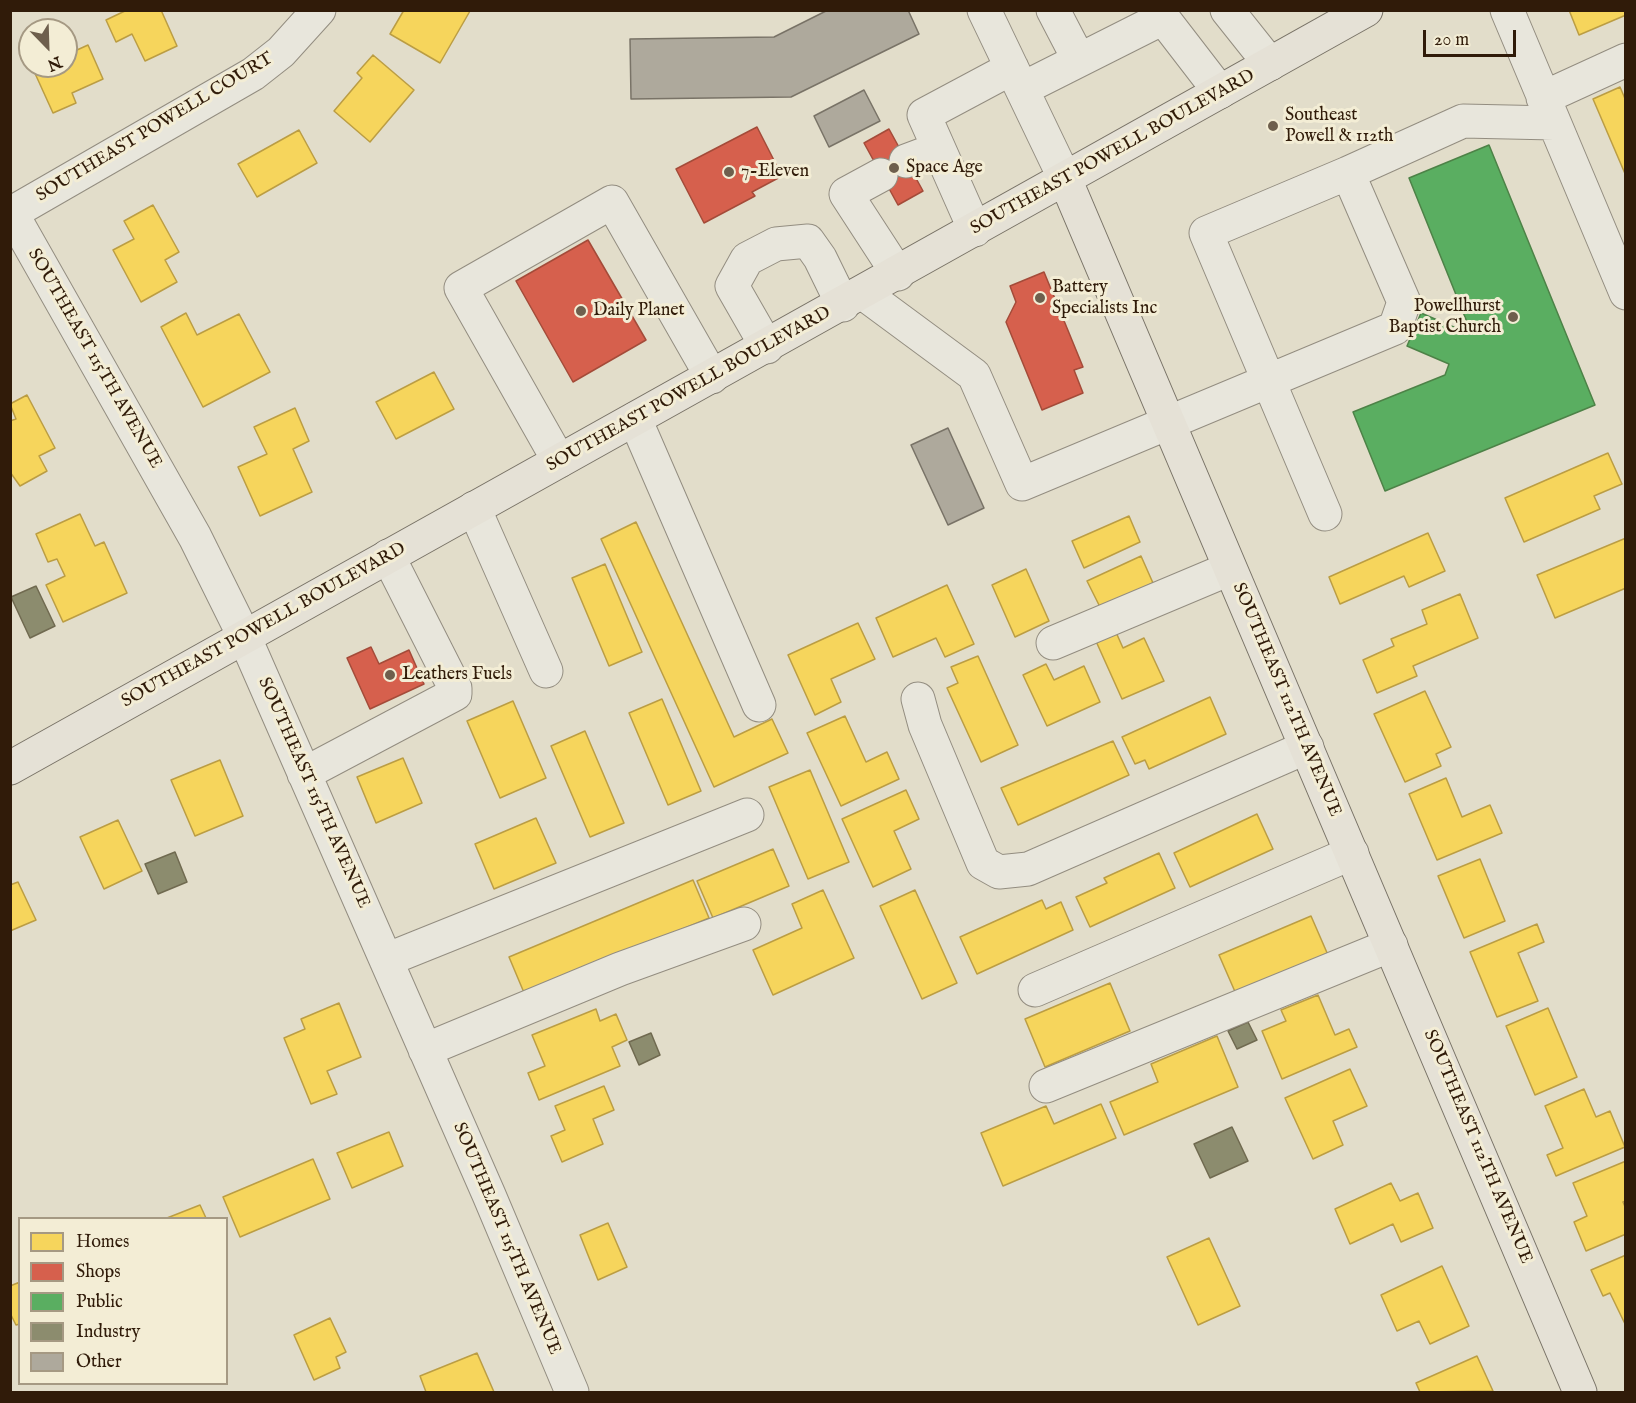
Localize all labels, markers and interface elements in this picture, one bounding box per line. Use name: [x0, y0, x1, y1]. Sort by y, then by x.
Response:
north arrow: [18, 18, 78, 78]
scale bar: [1426, 18, 1519, 56]
text: 20 m: [1434, 29, 1469, 52]
street label: SOUTHEAST POWELL COURT: [33, 49, 277, 207]
text: N: [44, 51, 65, 75]
street label: SOUTHEAST POWELL BOULEVARD: [967, 66, 1259, 240]
place label: Southeast Powell & 112th: [1285, 105, 1393, 148]
marker: Southeast Powell & 112th: [1266, 119, 1280, 133]
place label: Space Age: [906, 157, 983, 179]
place label: 7-Eleven: [741, 161, 809, 183]
marker: Space Age: [887, 161, 901, 175]
marker: 7-Eleven: [722, 165, 736, 179]
street label: SOUTHEAST 115TH AVENUE: [22, 245, 166, 473]
place label: Battery Specialists Inc: [1052, 277, 1157, 320]
marker: Battery Specialists Inc: [1033, 291, 1047, 305]
place label: Powellhurst Baptist Church: [1389, 296, 1501, 338]
place label: Daily Planet: [593, 300, 685, 322]
street label: SOUTHEAST POWELL BOULEVARD: [543, 303, 835, 477]
marker: Daily Planet: [574, 304, 588, 318]
marker: Powellhurst Baptist Church: [1506, 310, 1520, 324]
street label: SOUTHEAST POWELL BOULEVARD: [118, 539, 410, 713]
street label: SOUTHEAST 112TH AVENUE: [1227, 580, 1345, 820]
place label: Leathers Fuels: [402, 664, 512, 686]
marker: Leathers Fuels: [383, 668, 397, 682]
street label: SOUTHEAST 115TH AVENUE: [252, 674, 374, 912]
street label: SOUTHEAST 112TH AVENUE: [1418, 1027, 1536, 1267]
street label: SOUTHEAST 115TH AVENUE: [447, 1120, 565, 1358]
legend: [18, 1217, 228, 1385]
text: Homes: [76, 1231, 129, 1254]
text: Shops: [76, 1261, 121, 1284]
text: Public: [76, 1291, 123, 1314]
text: Industry: [76, 1321, 140, 1344]
text: Other: [76, 1351, 122, 1374]

